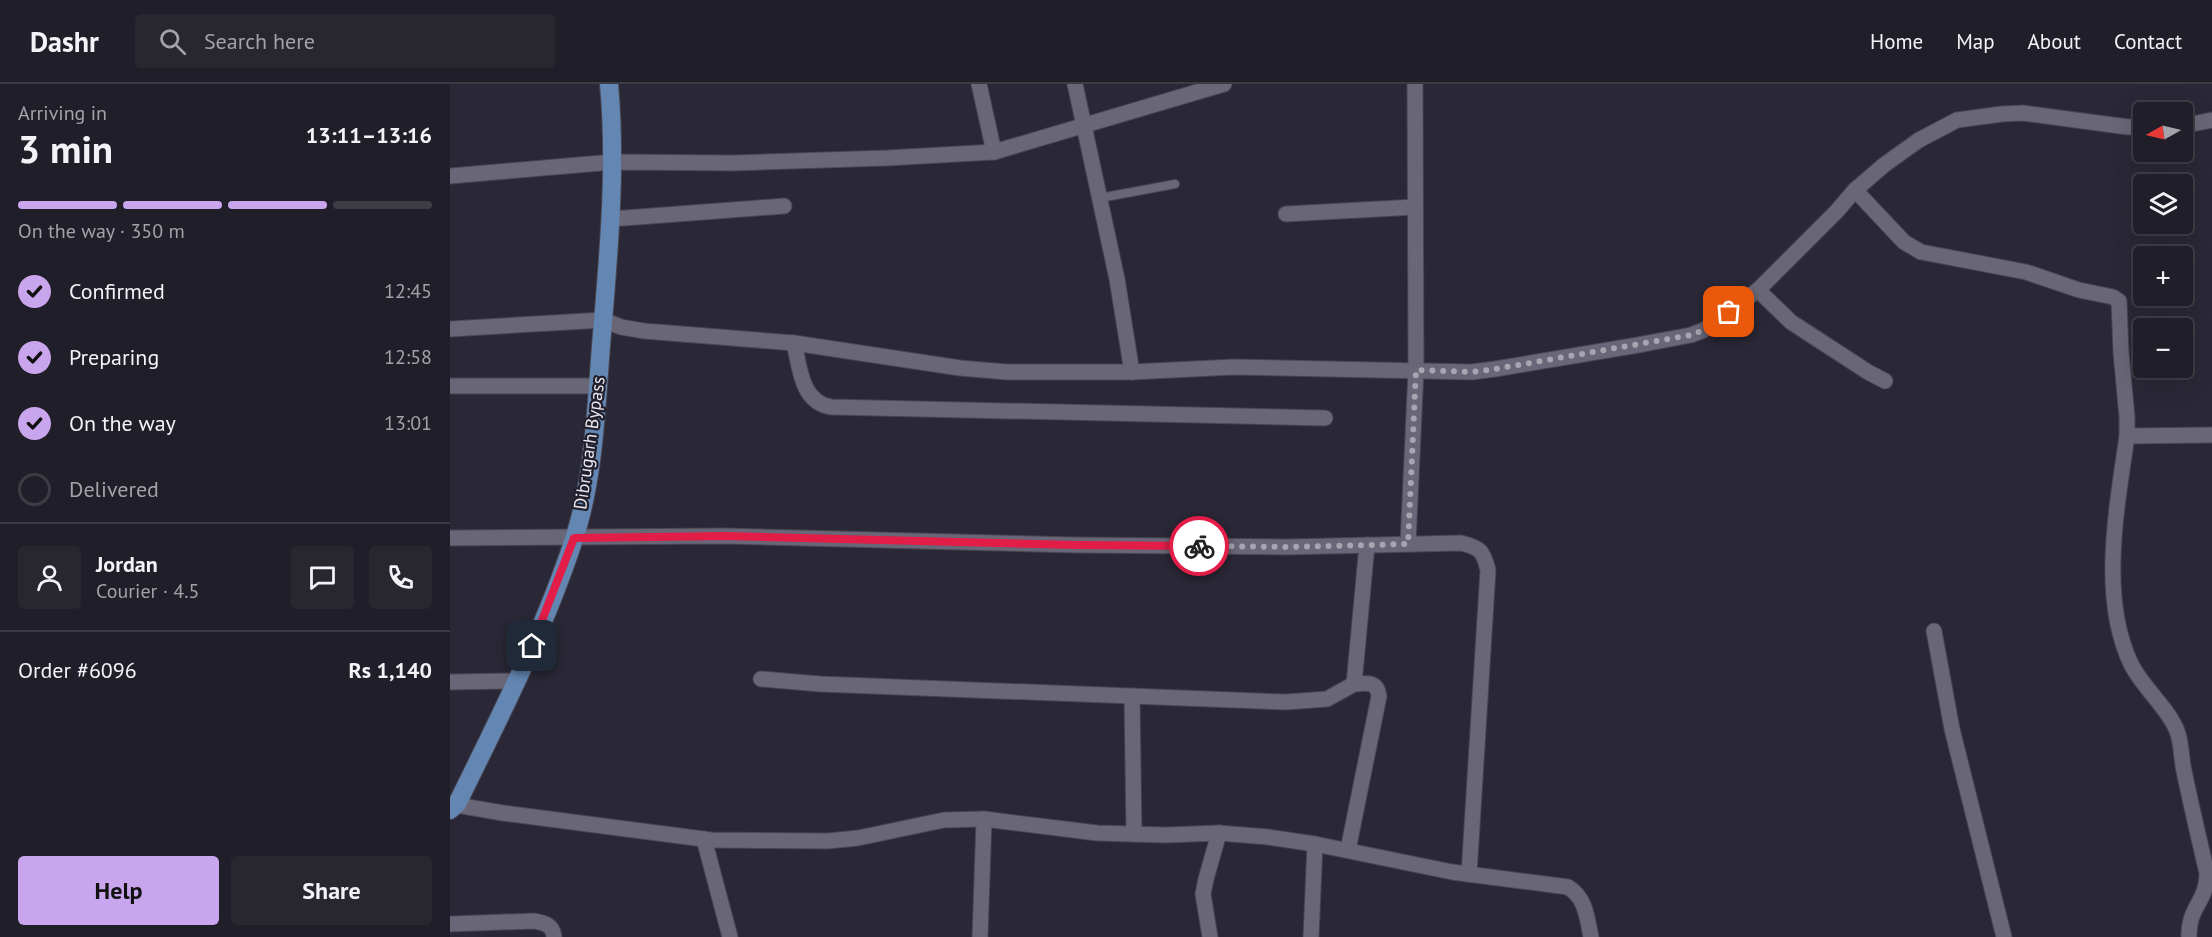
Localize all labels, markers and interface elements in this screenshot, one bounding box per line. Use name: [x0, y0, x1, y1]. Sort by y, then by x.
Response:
search box: [135, 14, 555, 68]
text: Dashr: [30, 23, 99, 60]
icon: search: [156, 25, 189, 58]
text: Search here: [204, 27, 315, 55]
text: Home: [1870, 28, 1923, 55]
text: Map: [1956, 28, 1995, 55]
text: About: [2028, 28, 2081, 55]
text: Contact: [2114, 28, 2182, 55]
text: Arriving in: [18, 100, 107, 126]
north arrow: [2133, 102, 2193, 162]
map controls: [2133, 102, 2193, 378]
text: 13:11–13:16: [306, 121, 432, 149]
text: 3 min: [18, 123, 113, 174]
button: layers: [2133, 174, 2193, 234]
text: On the way · 350 m: [18, 218, 185, 244]
button: +: [2133, 246, 2193, 306]
icon: check: [18, 275, 51, 308]
text: Confirmed: [69, 277, 165, 305]
text: 12:45: [384, 278, 432, 304]
pin: [1703, 286, 1754, 337]
icon: bag: [1712, 295, 1745, 328]
button: −: [2133, 318, 2193, 378]
icon: check: [18, 341, 51, 374]
text: Preparing: [69, 343, 159, 371]
text: 12:58: [384, 344, 432, 370]
street label: Dibrugarh Bypass: [568, 375, 610, 511]
icon: check: [18, 407, 51, 440]
text: On the way: [69, 409, 176, 437]
text: 13:01: [384, 410, 432, 436]
text: Delivered: [69, 475, 159, 503]
courier: [1169, 516, 1229, 576]
icon: bike: [1183, 530, 1216, 563]
button: person: [18, 546, 81, 609]
button: chat: [291, 546, 354, 609]
button: phone: [369, 546, 432, 609]
text: Jordan: [96, 550, 158, 578]
text: Courier · 4.5: [96, 578, 199, 604]
pin: [506, 620, 557, 671]
icon: home: [515, 629, 548, 662]
text: Order #6096: [18, 656, 137, 684]
text: Rs 1,140: [348, 656, 432, 684]
button: Help: [18, 856, 219, 925]
button: Share: [231, 856, 432, 925]

